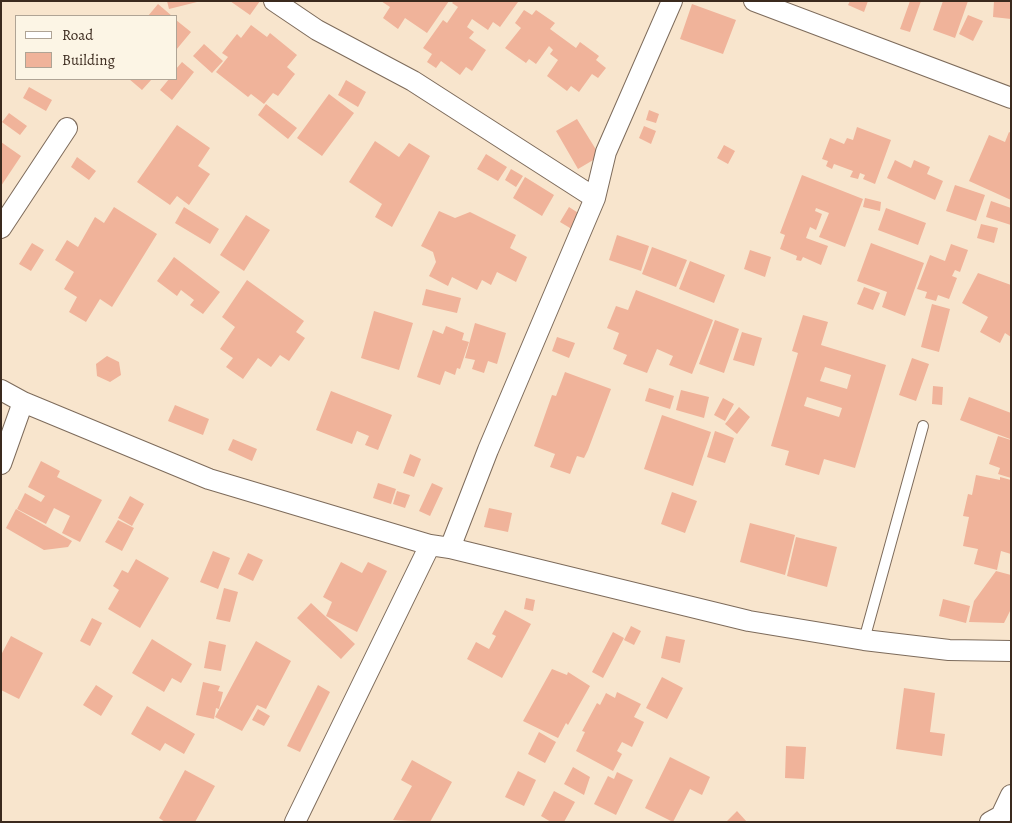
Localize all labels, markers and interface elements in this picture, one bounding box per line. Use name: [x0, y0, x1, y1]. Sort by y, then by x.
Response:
legend: [15, 15, 178, 80]
text: Road: [62, 25, 93, 45]
text: Building: [62, 50, 115, 70]

